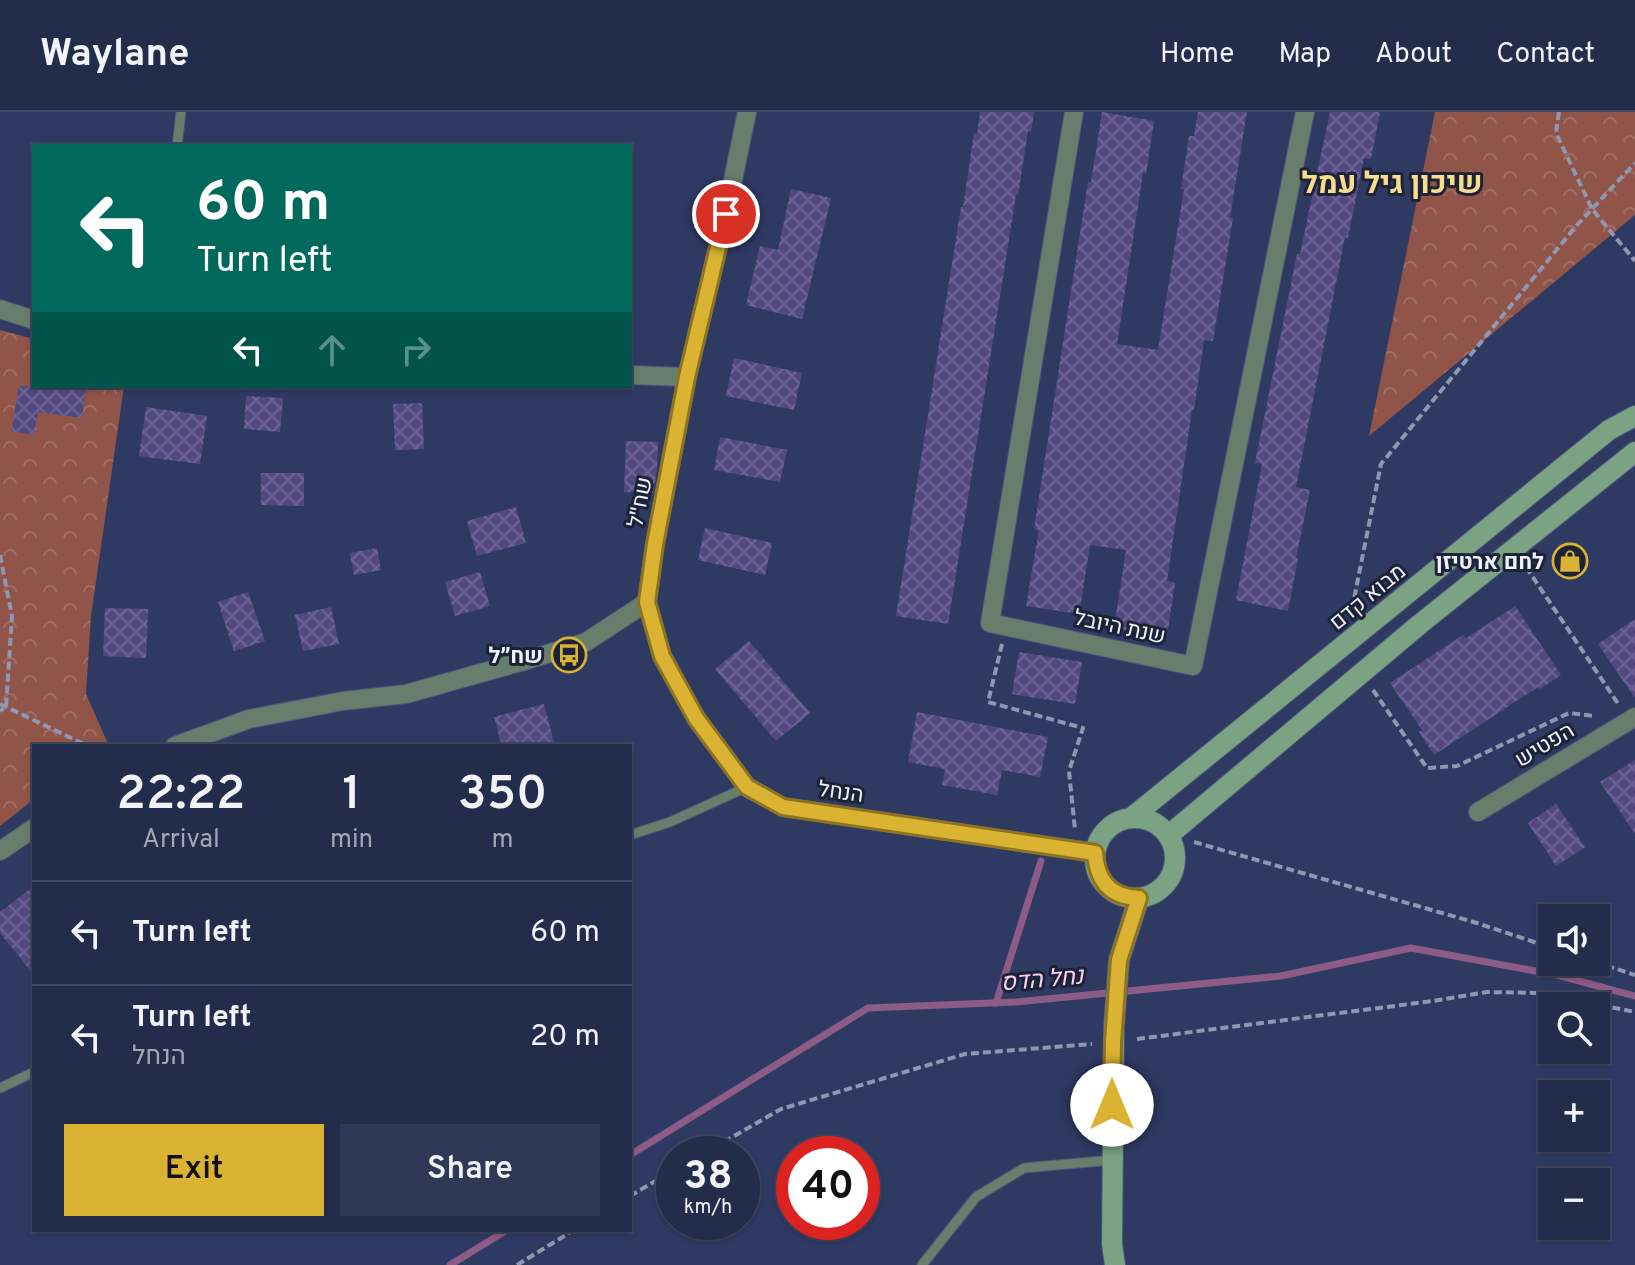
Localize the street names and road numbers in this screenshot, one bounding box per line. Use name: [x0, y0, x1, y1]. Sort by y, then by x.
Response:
street label: שח"ל: [623, 475, 660, 530]
street label: מבוא קדם: [1325, 559, 1412, 637]
street label: שנת היובל: [1071, 606, 1168, 651]
street label: הפטיש: [1511, 718, 1580, 774]
street label: הנחל: [816, 777, 865, 810]

